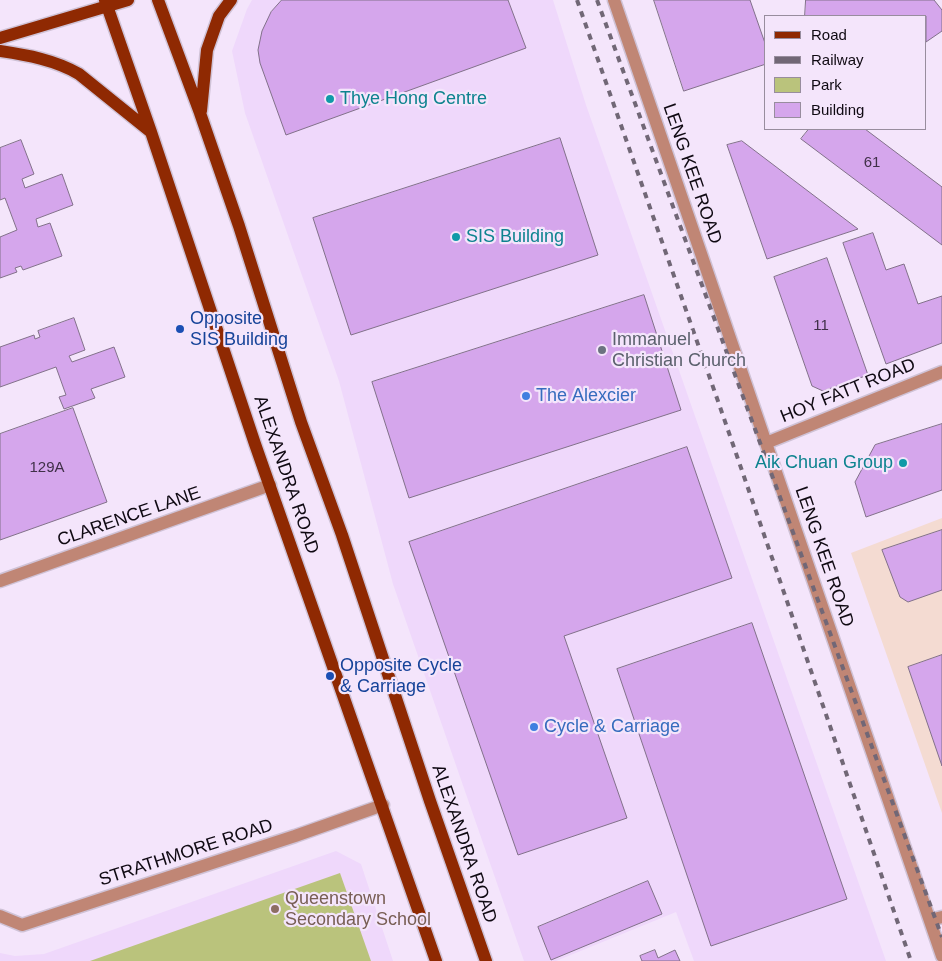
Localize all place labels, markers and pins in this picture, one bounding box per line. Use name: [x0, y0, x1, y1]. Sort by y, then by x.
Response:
place label: Thye Hong Centre: [340, 88, 487, 110]
marker: Thye Hong Centre: [324, 93, 336, 105]
place label: SIS Building: [466, 226, 564, 248]
marker: SIS Building: [450, 231, 462, 243]
place label: Opposite SIS Building: [190, 308, 288, 350]
marker: Opposite SIS Building: [174, 323, 186, 335]
place label: Immanuel Christian Church: [612, 329, 746, 372]
marker: Immanuel Christian Church: [596, 344, 608, 356]
place label: The Alexcier: [536, 385, 636, 407]
marker: The Alexcier: [520, 390, 532, 402]
place label: Aik Chuan Group: [755, 452, 893, 474]
marker: Aik Chuan Group: [897, 457, 909, 469]
place label: Opposite Cycle & Carriage: [340, 655, 462, 698]
marker: Opposite Cycle & Carriage: [324, 670, 336, 682]
place label: Cycle & Carriage: [544, 716, 680, 738]
marker: Cycle & Carriage: [528, 721, 540, 733]
place label: Queenstown Secondary School: [285, 888, 431, 931]
marker: Queenstown Secondary School: [269, 903, 281, 915]

